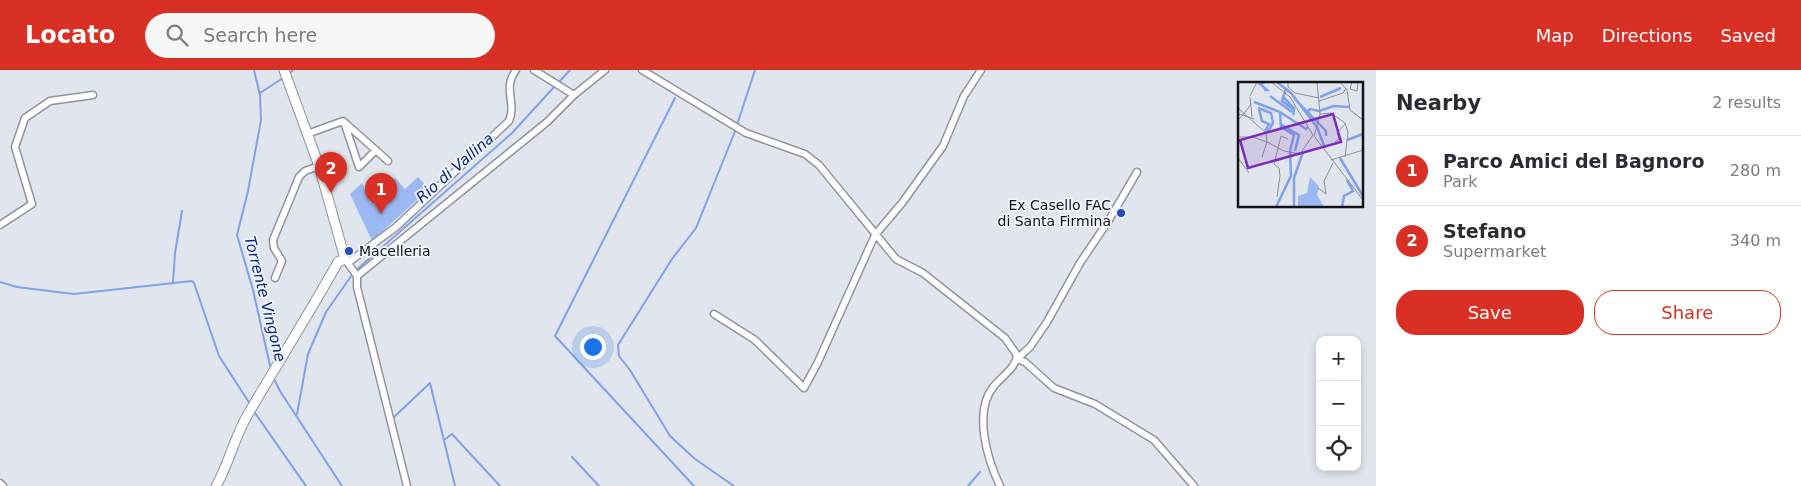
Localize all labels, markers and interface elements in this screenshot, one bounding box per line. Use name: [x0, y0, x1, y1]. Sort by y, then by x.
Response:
search box: [145, 13, 495, 58]
text: Locato: [25, 21, 115, 49]
icon: search: [163, 21, 191, 49]
text: Search here: [203, 24, 317, 46]
text: Map: [1536, 25, 1574, 46]
text: Directions: [1602, 25, 1692, 46]
text: Saved: [1720, 25, 1776, 46]
inset map: [1238, 82, 1364, 208]
text: Nearby: [1396, 91, 1481, 115]
text: 2 results: [1712, 93, 1781, 112]
water label: Rio di Vallina: [413, 129, 497, 207]
text: Parco Amici del Bagnoro: [1443, 150, 1704, 172]
pin: 2: [315, 152, 347, 193]
text: 1: [1406, 161, 1418, 180]
text: 280 m: [1730, 161, 1781, 180]
text: Park: [1443, 172, 1478, 191]
pin: 1: [365, 173, 397, 214]
place label: Ex Casello FAC di Santa Firmina: [998, 197, 1111, 229]
marker: Ex Casello FAC di Santa Firmina: [1115, 207, 1127, 219]
text: Stefano: [1443, 220, 1526, 242]
text: 2: [1406, 231, 1418, 250]
text: 340 m: [1730, 231, 1781, 250]
water label: Torrente Vingone: [241, 234, 289, 364]
text: Supermarket: [1443, 242, 1546, 261]
place label: Macelleria: [359, 243, 431, 259]
marker: Macelleria: [343, 245, 355, 257]
button: Save: [1396, 290, 1584, 335]
button: Share: [1594, 290, 1781, 335]
your location: [580, 334, 606, 360]
map controls: [1316, 336, 1361, 471]
button: +: [1316, 336, 1361, 381]
button: −: [1316, 381, 1361, 426]
button: locate: [1316, 426, 1361, 471]

